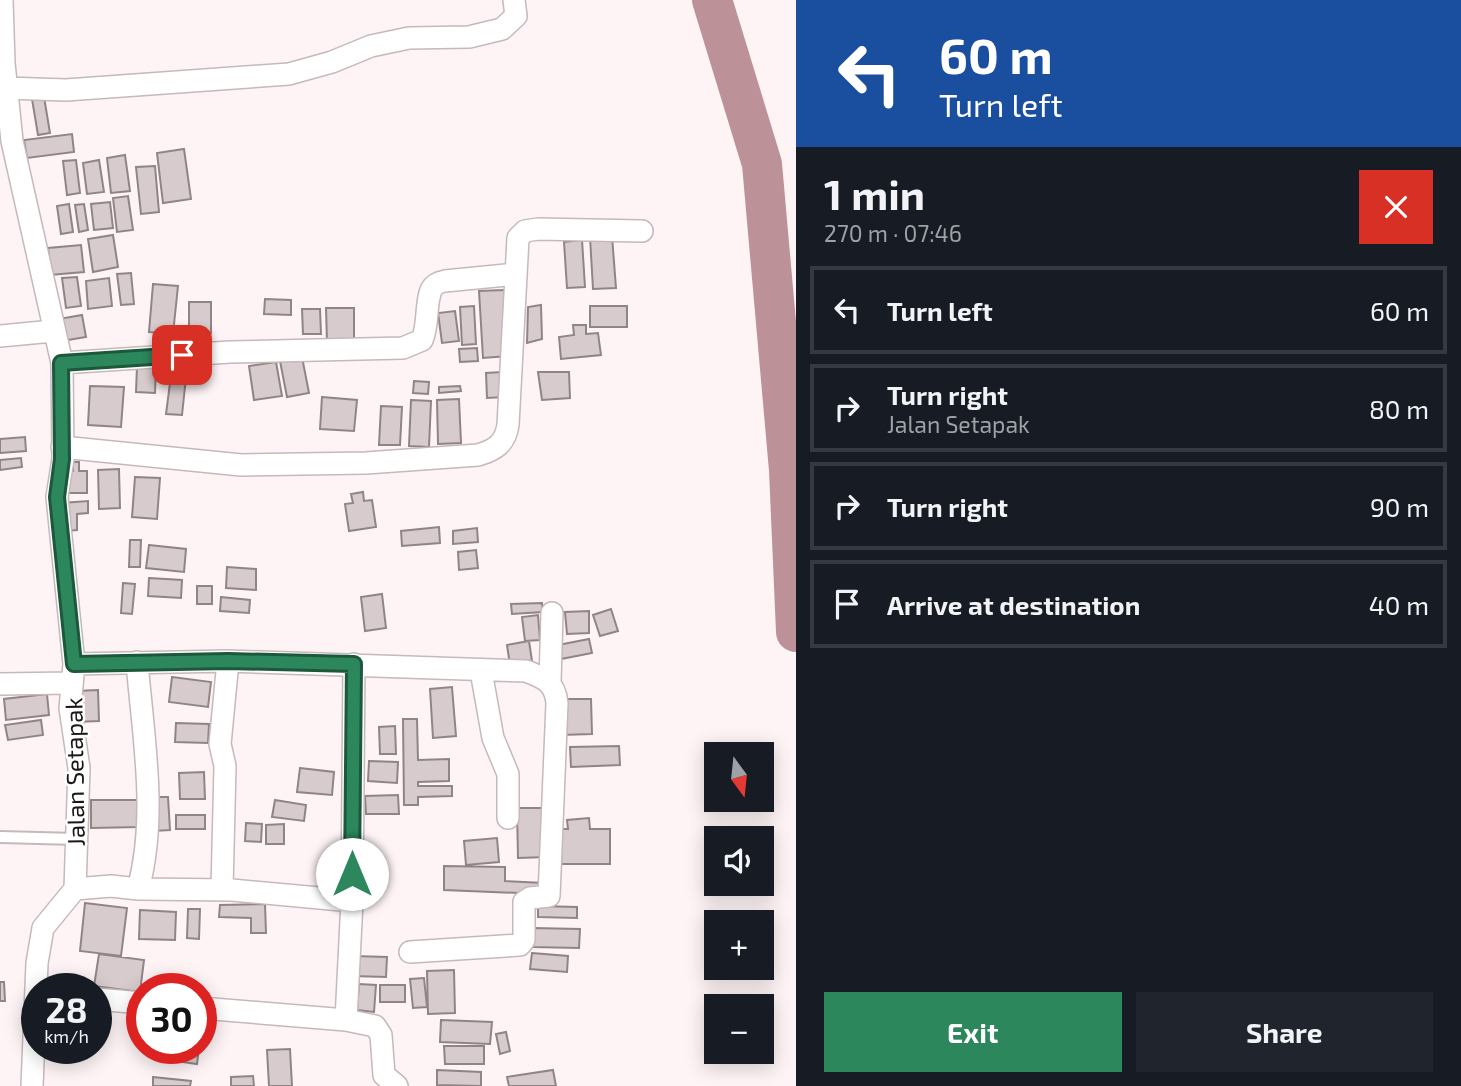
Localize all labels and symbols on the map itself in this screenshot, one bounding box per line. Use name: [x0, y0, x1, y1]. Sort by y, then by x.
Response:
pin: [152, 325, 212, 385]
street label: Jalan Setapak: [58, 697, 90, 847]
north arrow: [704, 742, 774, 812]
position arrow: [315, 837, 389, 911]
speed limit sign: 30: [126, 973, 217, 1064]

